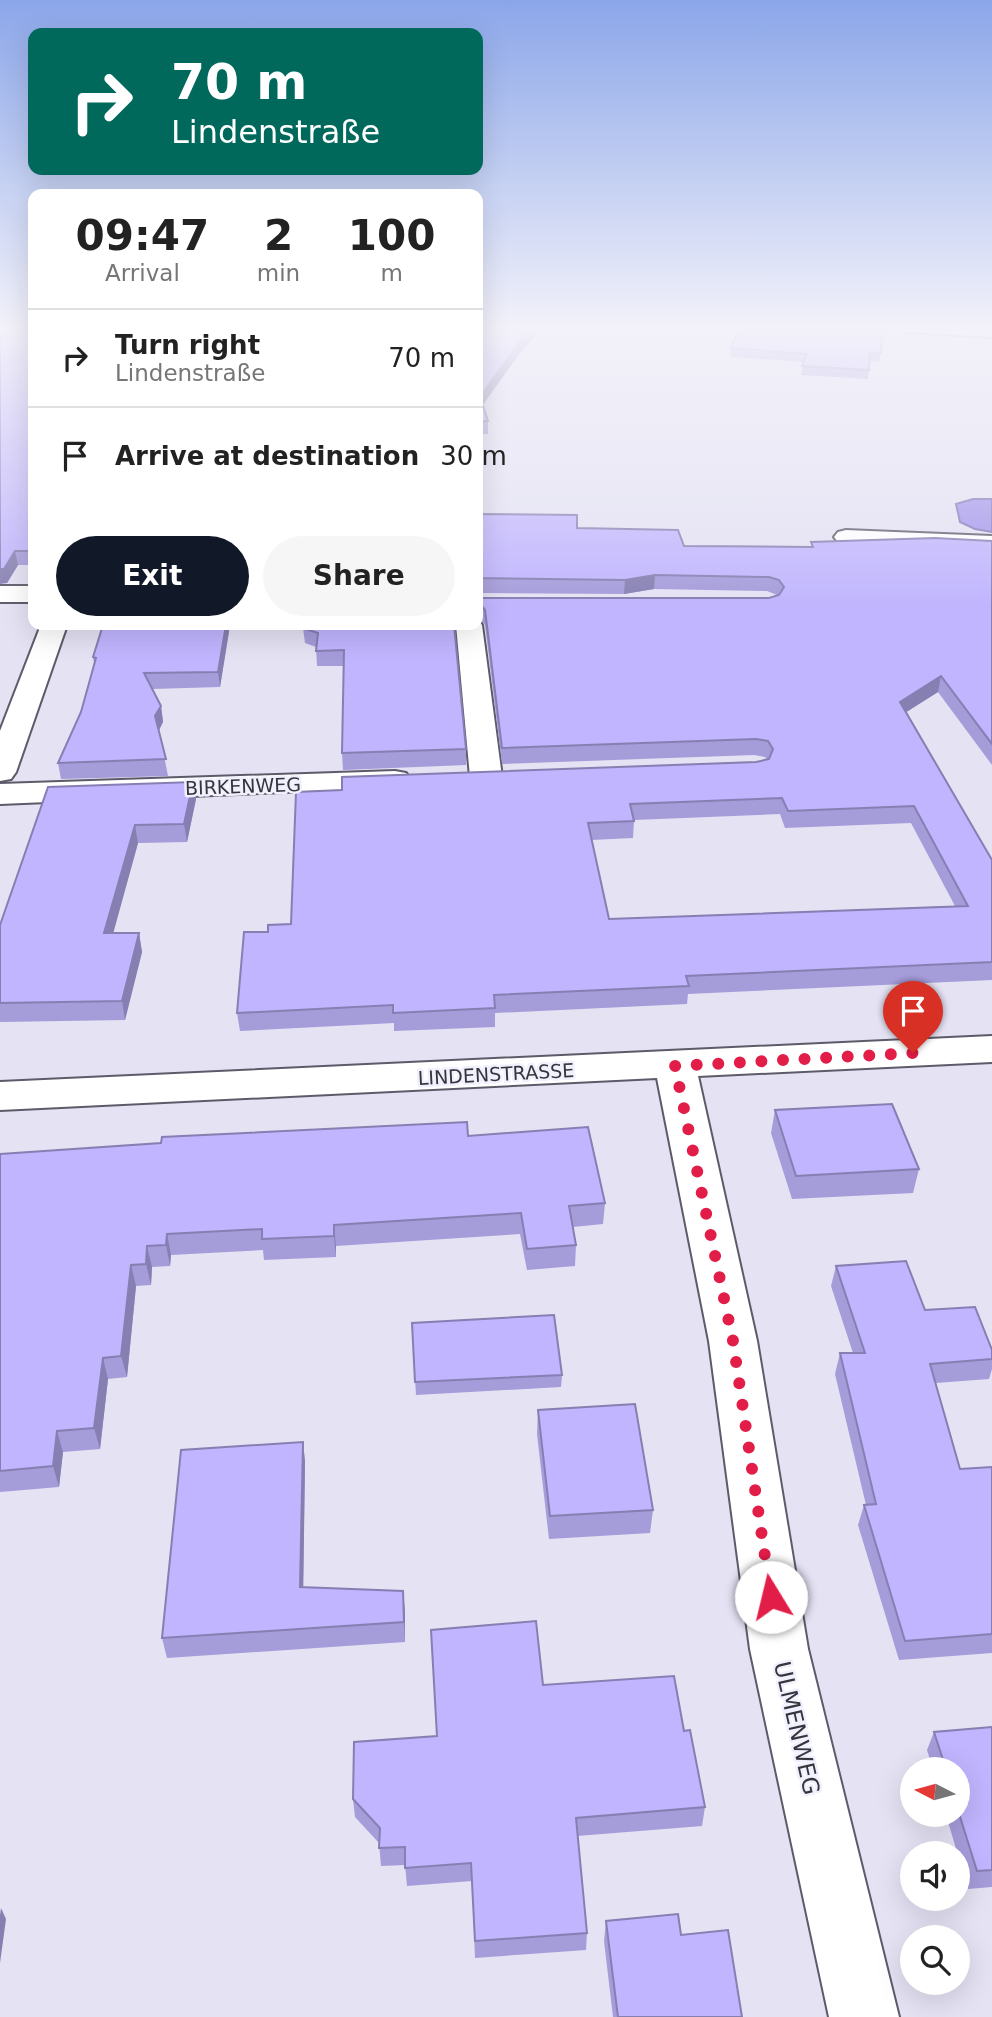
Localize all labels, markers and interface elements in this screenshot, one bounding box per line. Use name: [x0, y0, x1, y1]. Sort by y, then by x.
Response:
text: 70 m: [171, 54, 307, 111]
icon: right: [56, 56, 147, 147]
text: Lindenstraße: [171, 113, 380, 151]
text: 09:47: [76, 211, 209, 260]
text: 2: [264, 211, 293, 260]
text: 100: [348, 211, 435, 260]
text: Arrival: [105, 260, 180, 286]
text: min: [257, 260, 300, 286]
text: m: [380, 260, 403, 286]
text: Turn right: [115, 330, 260, 360]
icon: right: [56, 339, 94, 377]
text: 70 m: [388, 343, 455, 373]
text: Lindenstraße: [115, 360, 265, 386]
icon: arrive: [56, 437, 94, 475]
text: Arrive at destination: [115, 441, 419, 471]
text: 30 m: [440, 441, 507, 471]
button: Exit: [56, 536, 249, 616]
button: Share: [263, 536, 455, 616]
street label: BIRKENWEG: [185, 773, 301, 799]
pin: [883, 981, 943, 1053]
icon: arrive: [894, 992, 932, 1030]
street label: LINDENSTRASSE: [417, 1059, 575, 1089]
position arrow: [734, 1560, 808, 1634]
street label: ULMENWEG: [769, 1659, 825, 1797]
north arrow: [900, 1757, 970, 1827]
map controls: [900, 1757, 970, 1995]
button: sound: [900, 1841, 970, 1911]
button: search: [900, 1925, 970, 1995]

